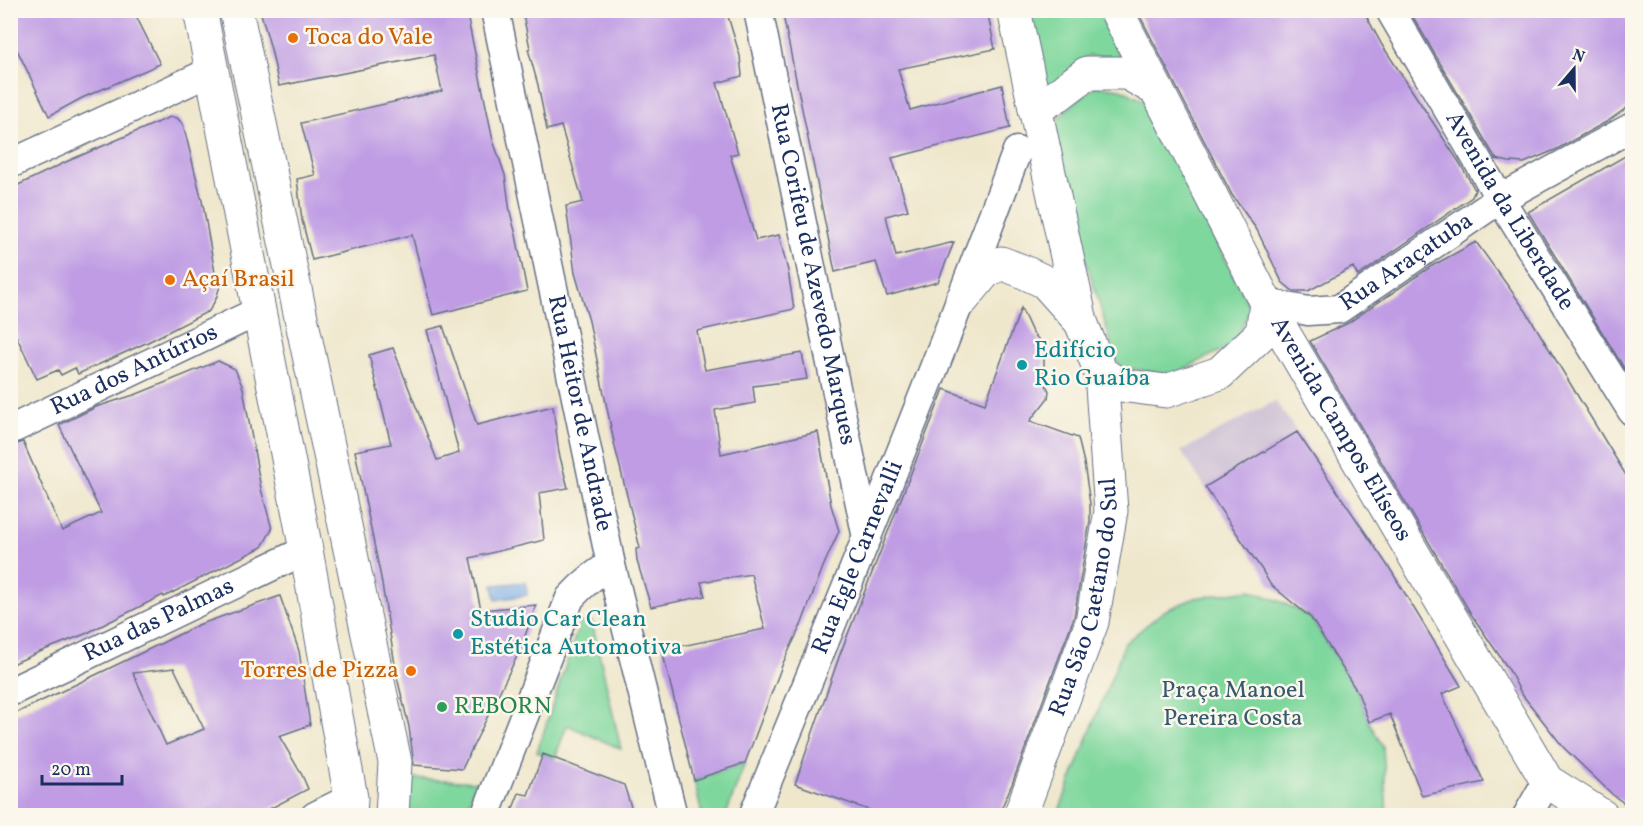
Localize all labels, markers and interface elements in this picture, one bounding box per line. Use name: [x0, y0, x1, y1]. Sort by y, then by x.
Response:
place label: Toca do Vale: [305, 21, 433, 55]
marker: Toca do Vale: [286, 31, 300, 45]
north arrow: [1544, 39, 1604, 99]
text: N: [1569, 44, 1588, 69]
street label: Rua Corifeu de Azevedo Marques: [761, 101, 864, 448]
street label: Avenida da Liberdade: [1436, 106, 1583, 317]
street label: Rua Araçatuba: [1333, 205, 1480, 320]
place label: Açaí Brasil: [182, 263, 295, 297]
marker: Açaí Brasil: [163, 273, 177, 287]
street label: Rua Heitor de Andrade: [538, 292, 621, 535]
street label: Avenida Campos Elíseos: [1261, 311, 1420, 548]
street label: Rua dos Antúrios: [45, 316, 224, 425]
place label: Edifício Rio Guaíba: [1034, 334, 1151, 396]
marker: Edifício Rio Guaíba: [1015, 358, 1029, 372]
street label: Rua Egle Carnevalli: [804, 456, 913, 660]
street label: Rua São Caetano do Sul: [1041, 476, 1128, 722]
street label: Rua das Palmas: [78, 570, 240, 671]
place label: Studio Car Clean Estética Automotiva: [470, 603, 683, 665]
marker: Studio Car Clean Estética Automotiva: [451, 627, 465, 641]
place label: Torres de Pizza: [240, 654, 399, 688]
marker: Torres de Pizza: [404, 664, 418, 678]
park label: Praça Manoel Pereira Costa: [1161, 674, 1305, 736]
place label: REBORN: [454, 690, 552, 724]
marker: REBORN: [435, 700, 449, 714]
scale bar: [42, 748, 122, 786]
text: 20 m: [51, 758, 91, 783]

